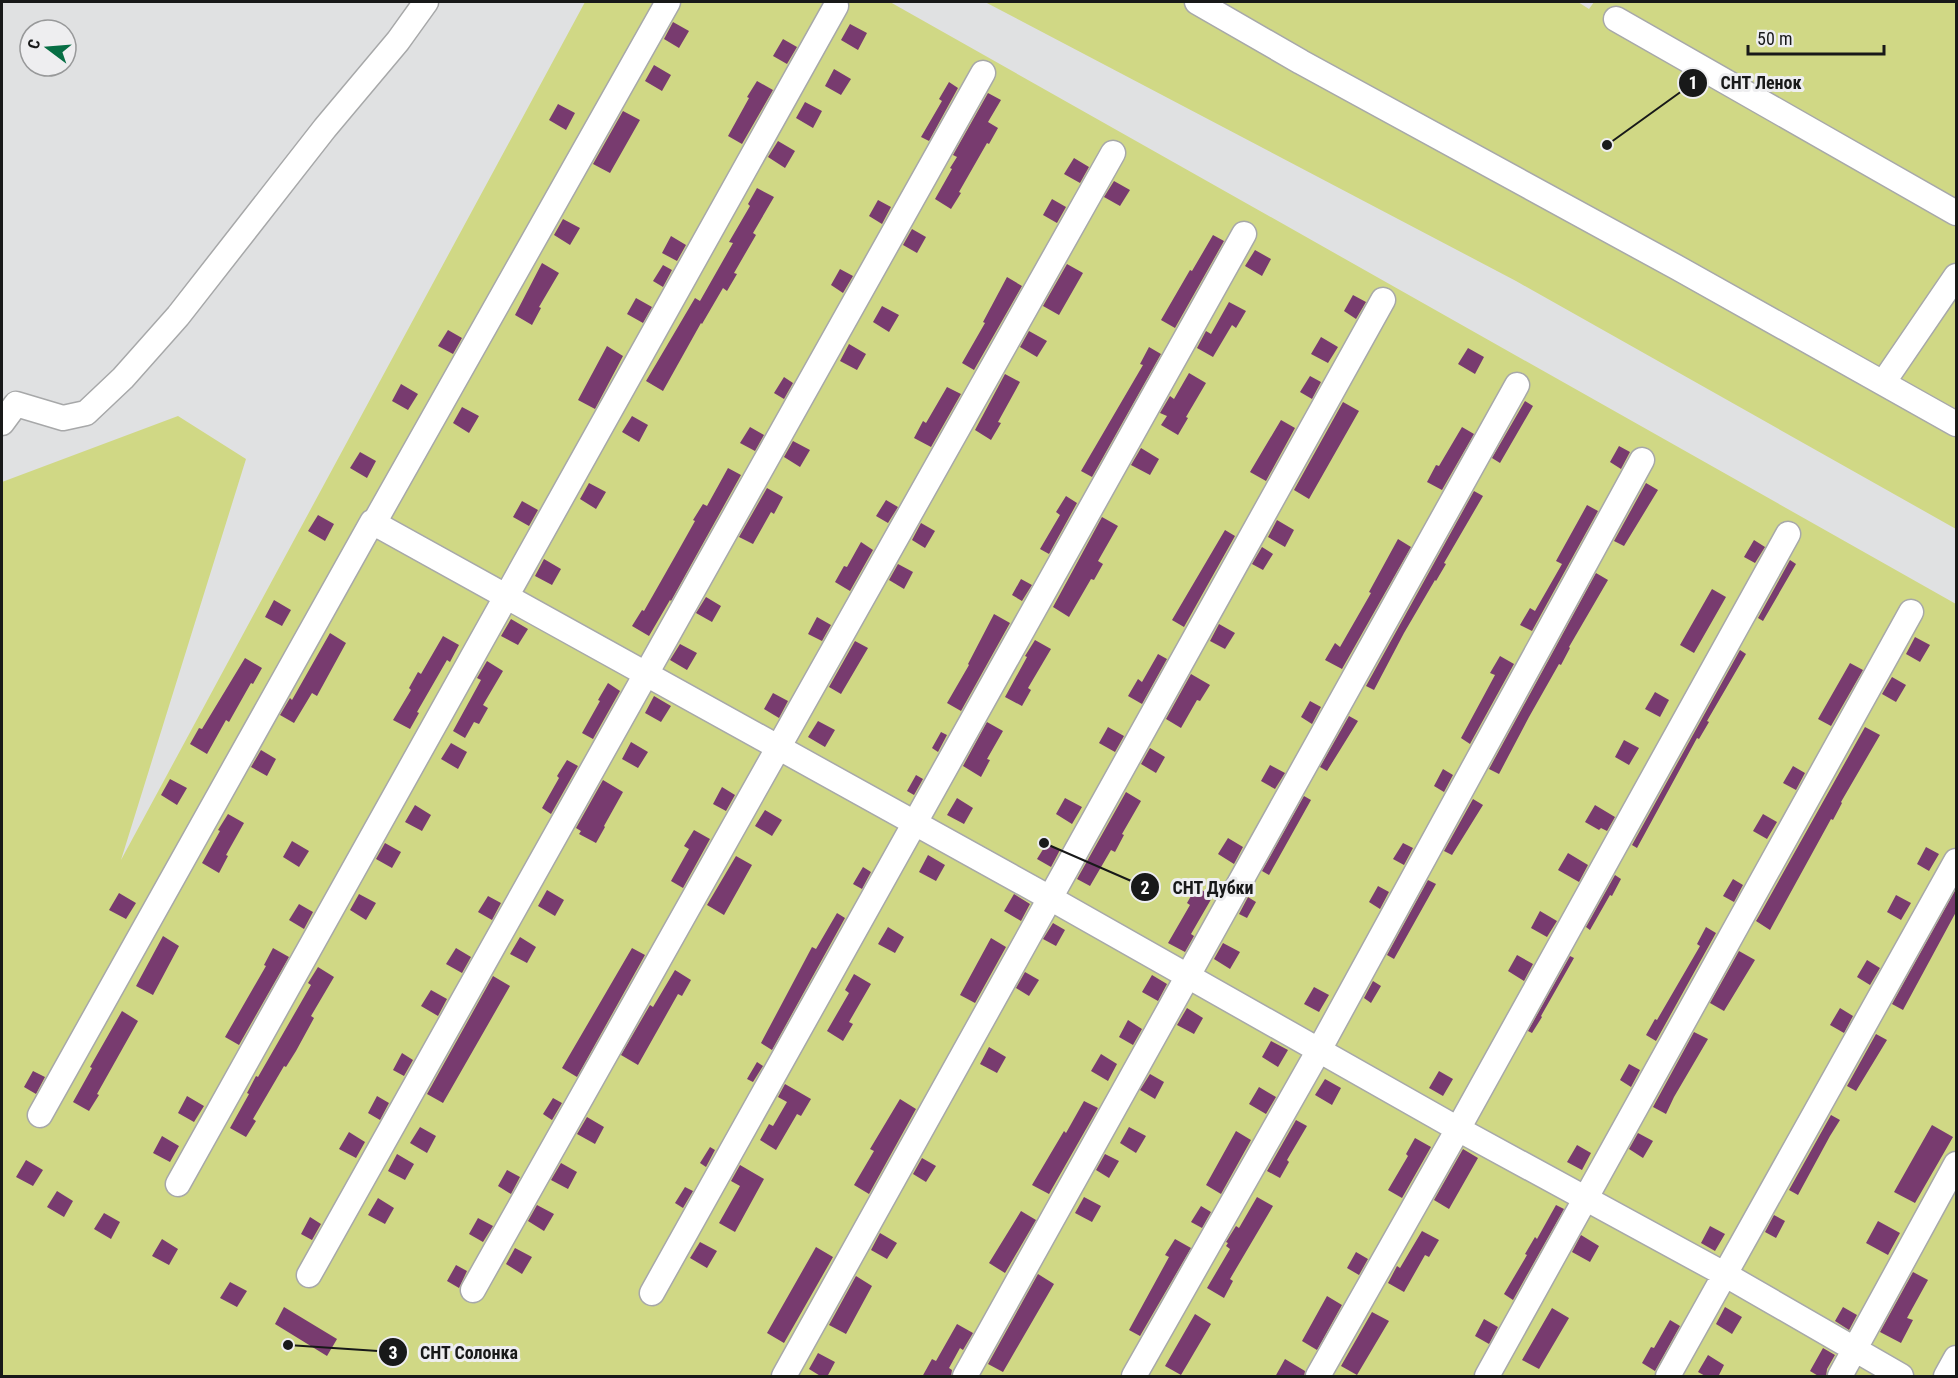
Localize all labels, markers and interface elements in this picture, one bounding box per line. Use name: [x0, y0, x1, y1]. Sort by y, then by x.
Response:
north arrow: [18, 18, 78, 78]
scale bar: [1748, 18, 1884, 56]
text: 50 m: [1757, 28, 1792, 49]
text: С: [24, 37, 44, 51]
callout: СНТ Ленок: [1678, 65, 1814, 101]
text: 1: [1688, 72, 1698, 93]
text: СНТ Ленок: [1720, 72, 1802, 93]
callout: СНТ Дубки: [1130, 869, 1266, 905]
text: 2: [1140, 877, 1150, 898]
text: СНТ Дубки: [1172, 877, 1254, 898]
callout: СНТ Солонка: [378, 1334, 530, 1370]
text: 3: [388, 1342, 398, 1363]
text: СНТ Солонка: [420, 1342, 518, 1363]

